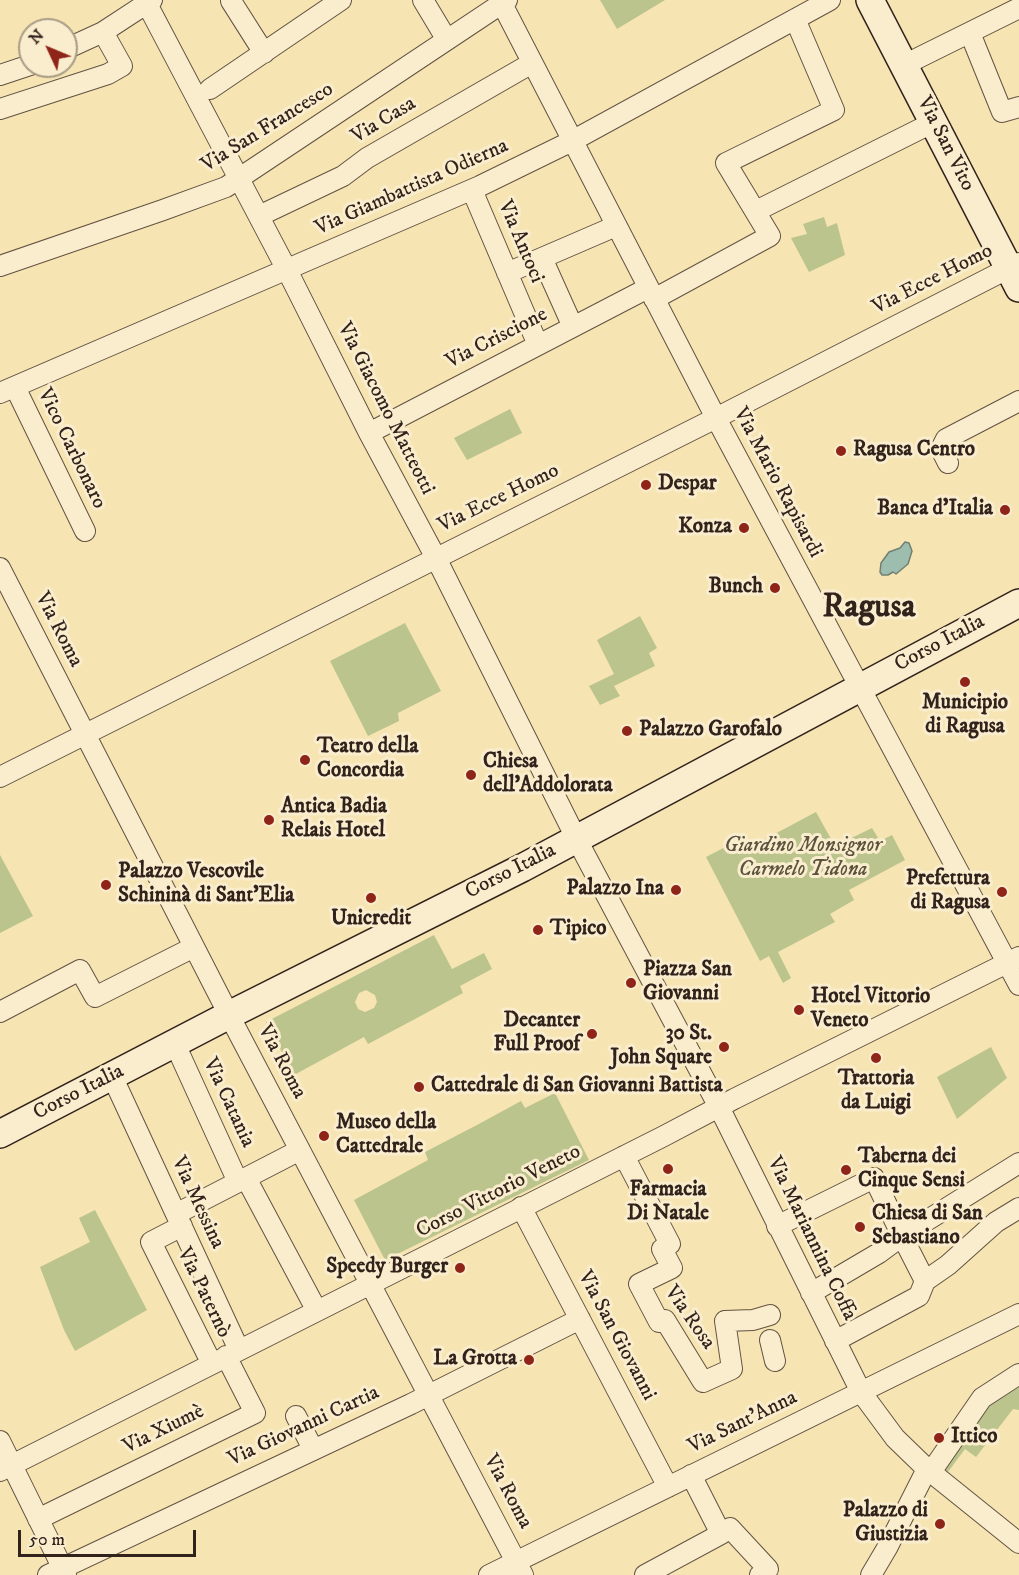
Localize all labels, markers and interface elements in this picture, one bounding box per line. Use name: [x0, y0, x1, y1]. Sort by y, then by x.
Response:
north arrow: [18, 18, 78, 78]
text: N: [25, 25, 48, 49]
street label: Via San Francesco: [197, 77, 339, 179]
street label: Via Casa: [347, 92, 421, 150]
street label: Via San Vito: [910, 92, 980, 196]
street label: Via Giambattista Odierna: [312, 134, 512, 242]
street label: Via Antoci: [491, 197, 549, 287]
street label: Via Ecce Homo: [869, 239, 997, 321]
street label: Via Criscione: [442, 303, 552, 375]
street label: Via Giacomo Matteotti: [331, 319, 439, 499]
street label: Vico Carbonaro: [31, 385, 111, 513]
street label: Via Mario Rapisardi: [727, 404, 827, 562]
place label: Ragusa Centro: [853, 438, 975, 464]
marker: Ragusa Centro: [834, 444, 848, 458]
street label: Via Ecce Homo: [434, 459, 564, 539]
place label: Despar: [658, 472, 717, 498]
marker: Despar: [639, 478, 653, 492]
place label: Banca d'Italia: [877, 497, 993, 523]
marker: Banca d'Italia: [998, 503, 1012, 517]
place label: Konza: [678, 515, 732, 541]
marker: Konza: [737, 521, 751, 535]
place label: Bunch: [709, 575, 763, 601]
marker: Bunch: [768, 581, 782, 595]
street label: Via Roma: [28, 588, 88, 672]
district label: Ragusa: [822, 589, 916, 629]
street label: Corso Italia: [891, 610, 989, 678]
marker: Municipio di Ragusa: [958, 675, 972, 689]
place label: Municipio di Ragusa: [922, 691, 1008, 741]
place label: Palazzo Garofalo: [639, 718, 782, 744]
marker: Palazzo Garofalo: [620, 724, 634, 738]
place label: Teatro della Concordia: [317, 735, 418, 785]
place label: Chiesa dell'Addolorata: [483, 750, 613, 800]
marker: Teatro della Concordia: [298, 753, 312, 767]
marker: Chiesa dell'Addolorata: [464, 768, 478, 782]
place label: Antica Badia Relais Hotel: [281, 795, 387, 845]
marker: Antica Badia Relais Hotel: [262, 813, 276, 827]
park label: Giardino Monsignor Carmelo Tidona: [724, 834, 882, 884]
street label: Corso Italia: [462, 838, 560, 906]
place label: Palazzo Vescovile Schininà di Sant'Elia: [118, 860, 294, 910]
place label: Prefettura di Ragusa: [906, 867, 990, 917]
place label: Palazzo Ina: [566, 877, 664, 903]
marker: Palazzo Vescovile Schininà di Sant'Elia: [99, 878, 113, 892]
marker: Palazzo Ina: [669, 883, 683, 897]
marker: Prefettura di Ragusa: [995, 885, 1009, 899]
marker: Unicredit: [364, 891, 378, 905]
place label: Unicredit: [331, 907, 411, 933]
place label: Tipico: [550, 917, 606, 943]
marker: Tipico: [531, 923, 545, 937]
place label: Piazza San Giovanni: [643, 958, 732, 1008]
marker: Piazza San Giovanni: [624, 976, 638, 990]
place label: Hotel Vittorio Veneto: [811, 985, 930, 1035]
marker: Hotel Vittorio Veneto: [792, 1003, 806, 1017]
place label: Decanter Full Proof: [493, 1009, 580, 1059]
street label: Via Roma: [251, 1020, 311, 1104]
place label: 30 St. John Square: [610, 1022, 712, 1072]
marker: Decanter Full Proof: [585, 1027, 599, 1041]
marker: 30 St. John Square: [717, 1040, 731, 1054]
marker: Trattoria da Luigi: [869, 1051, 883, 1065]
street label: Via Catania: [196, 1054, 260, 1152]
street label: Corso Italia: [30, 1059, 128, 1127]
place label: Trattoria da Luigi: [838, 1067, 914, 1117]
place label: Cattedrale di San Giovanni Battista: [431, 1074, 723, 1100]
marker: Cattedrale di San Giovanni Battista: [412, 1080, 426, 1094]
place label: Museo della Cattedrale: [336, 1111, 436, 1161]
marker: Museo della Cattedrale: [317, 1129, 331, 1143]
street label: Corso Vittorio Veneto: [413, 1140, 585, 1244]
place label: Taberna dei Cinque Sensi: [858, 1145, 965, 1195]
street label: Via Messina: [165, 1153, 229, 1253]
street label: Via Mariannina Coffa: [760, 1153, 862, 1325]
marker: Farmacia Di Natale: [661, 1162, 675, 1176]
marker: Taberna dei Cinque Sensi: [839, 1163, 853, 1177]
place label: Farmacia Di Natale: [627, 1178, 709, 1228]
place label: Chiesa di San Sebastiano: [872, 1202, 983, 1252]
marker: Chiesa di San Sebastiano: [853, 1220, 867, 1234]
street label: Via Paternò: [170, 1244, 236, 1342]
place label: Speedy Burger: [326, 1255, 448, 1281]
marker: Speedy Burger: [453, 1261, 467, 1275]
street label: Via San Giovanni: [571, 1267, 661, 1405]
street label: Via Rosa: [658, 1281, 720, 1355]
place label: La Grotta: [433, 1347, 517, 1373]
marker: La Grotta: [522, 1353, 536, 1367]
street label: Via Giovanni Cartia: [224, 1381, 384, 1473]
street label: Via Sant'Anna: [684, 1386, 802, 1460]
street label: Via Xiumè: [119, 1400, 209, 1460]
place label: Ittico: [951, 1425, 997, 1451]
marker: Ittico: [932, 1431, 946, 1445]
street label: Via Roma: [477, 1450, 537, 1534]
place label: Palazzo di Giustizia: [843, 1499, 928, 1549]
marker: Palazzo di Giustizia: [933, 1517, 947, 1531]
scale bar: [21, 1518, 200, 1556]
text: 50 m: [29, 1529, 65, 1551]

